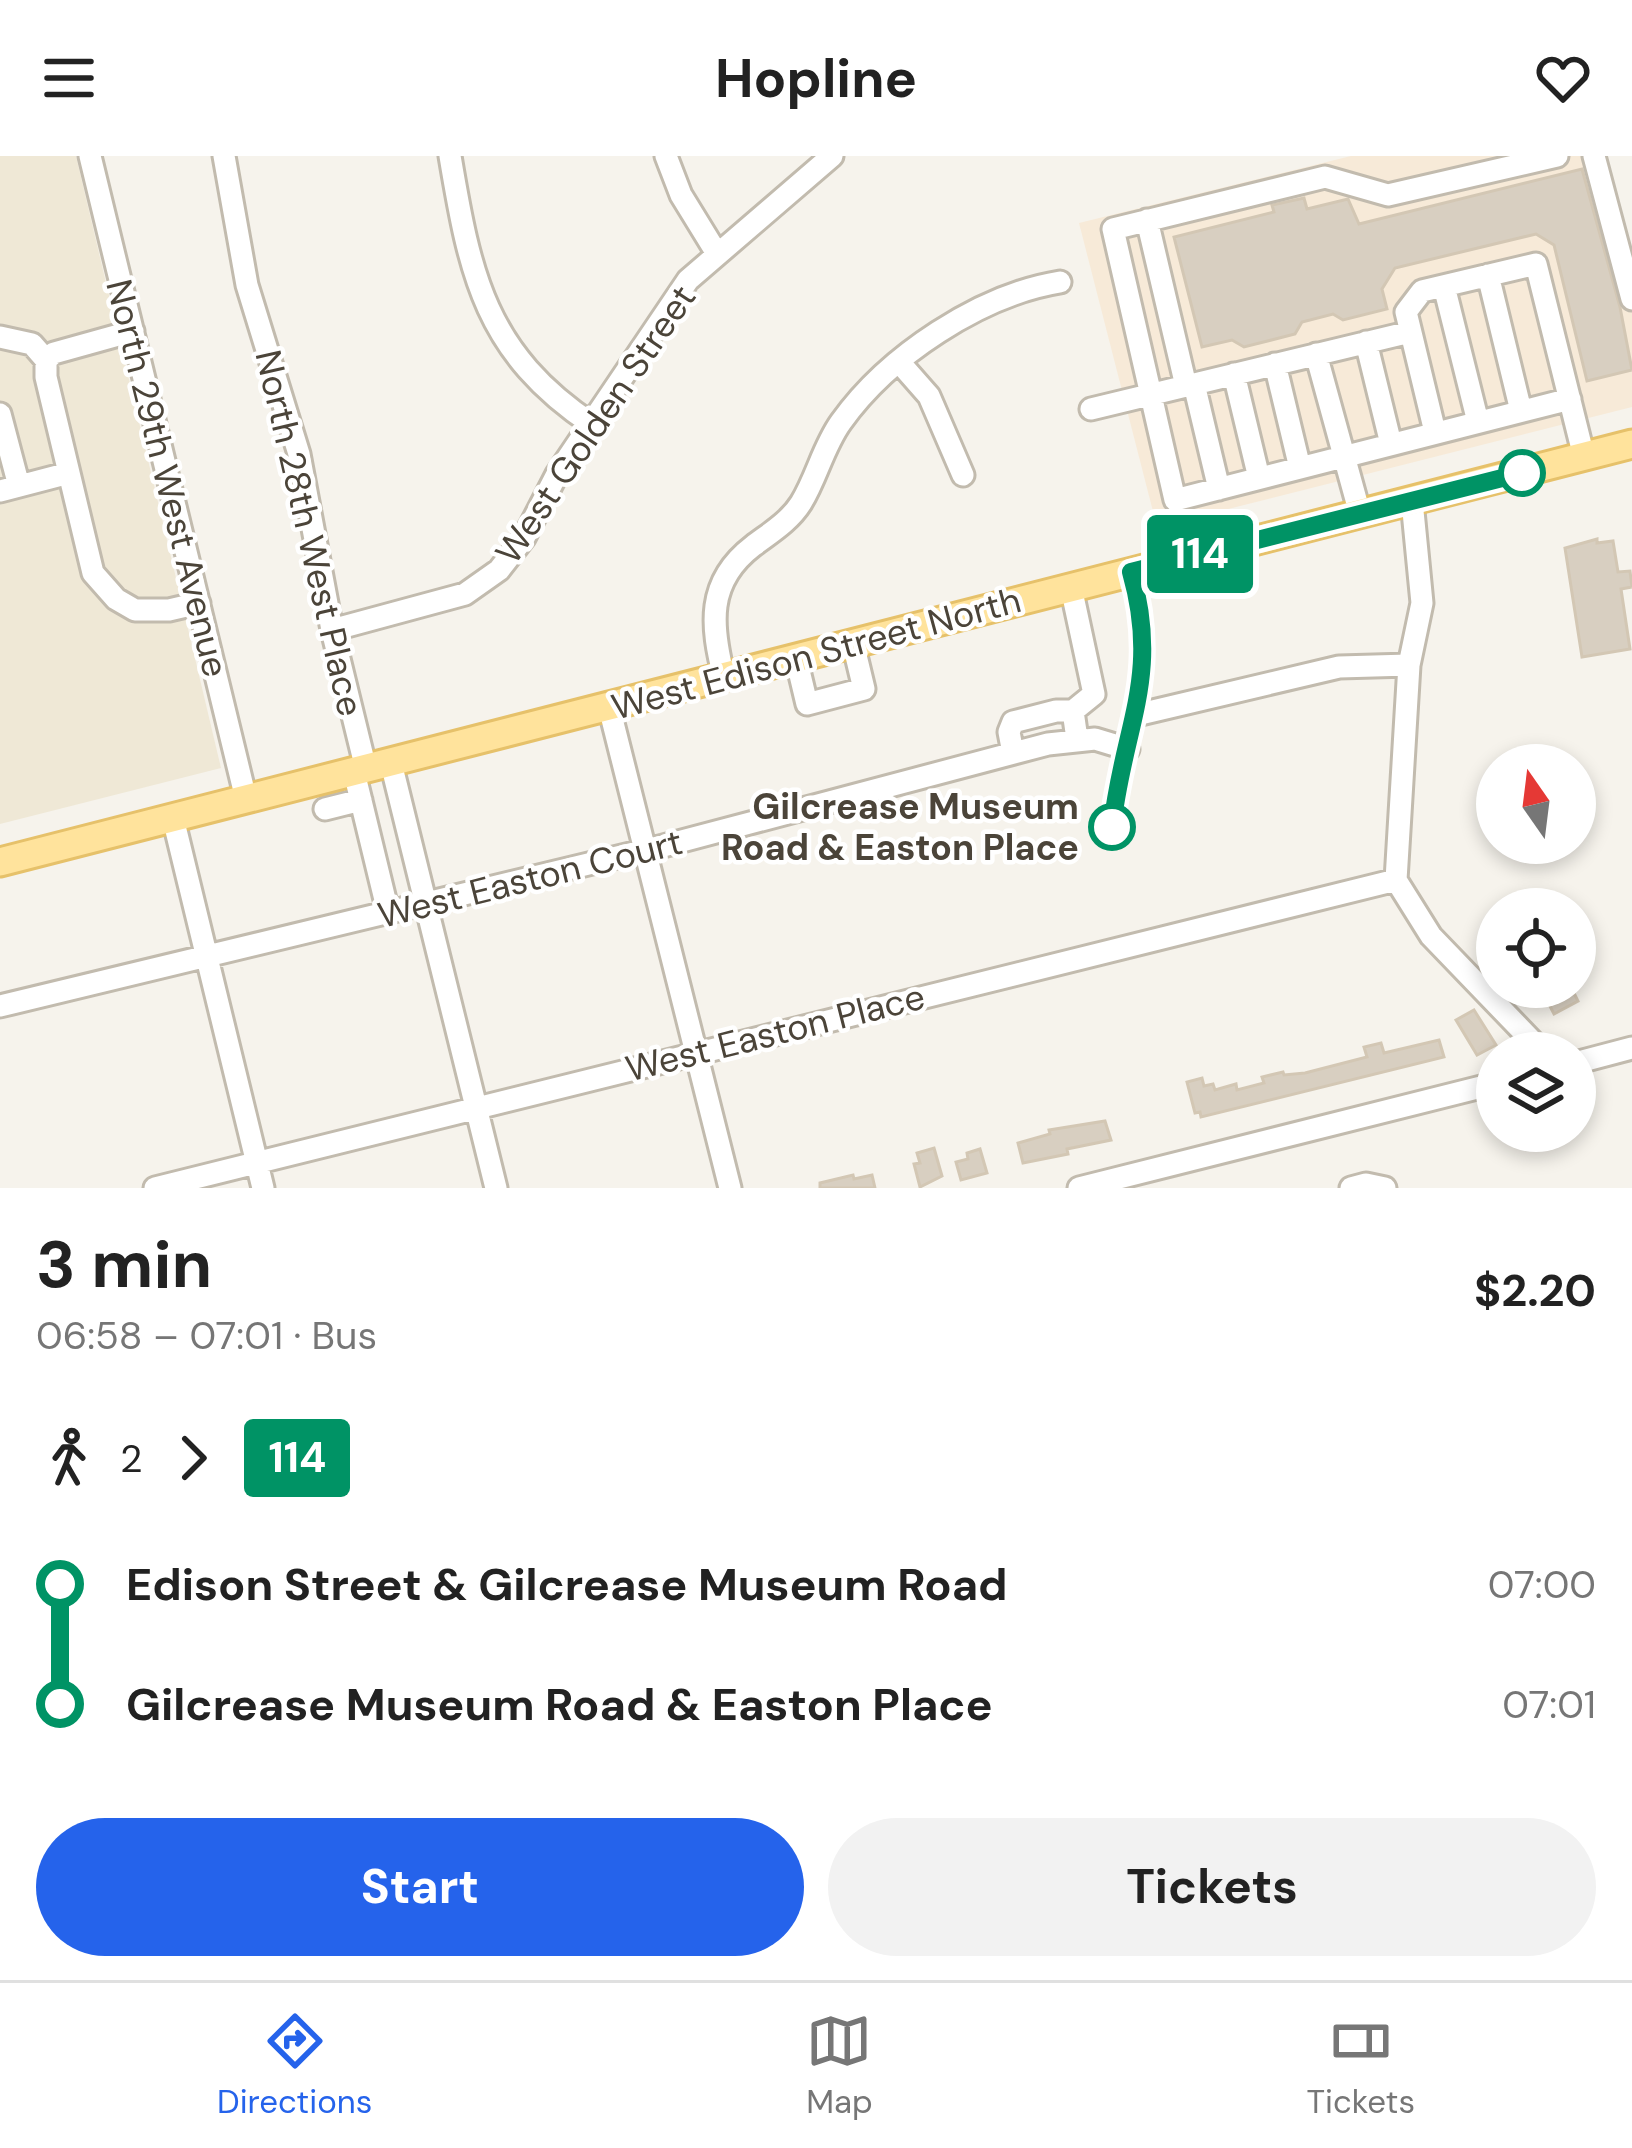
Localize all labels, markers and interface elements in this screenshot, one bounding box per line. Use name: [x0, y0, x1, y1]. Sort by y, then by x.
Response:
text: Hopline: [715, 43, 917, 114]
icon: menu: [36, 45, 102, 111]
icon: heart: [1530, 45, 1596, 111]
street label: North 29th West Avenue: [95, 274, 240, 682]
street label: West Golden Street: [485, 276, 706, 573]
street label: North 28th West Place: [245, 345, 375, 721]
unlabelled marker: [1500, 451, 1544, 495]
line badge: 114: [1131, 515, 1269, 593]
text: 114: [1171, 526, 1229, 581]
street label: West Edison Street North: [606, 576, 1026, 731]
north arrow: [1476, 744, 1596, 864]
map controls: [1476, 744, 1596, 1152]
place label: Gilcrease Museum Road & Easton Place: [721, 783, 1079, 871]
marker: Gilcrease Museum Road & Easton Place: [1090, 805, 1134, 849]
street label: West Easton Court: [373, 818, 687, 939]
button: locate: [1476, 888, 1596, 1008]
street label: West Easton Place: [621, 973, 929, 1092]
button: layers: [1476, 1032, 1596, 1152]
text: 3 min: [36, 1222, 212, 1307]
text: $2.20: [1474, 1261, 1596, 1320]
text: 06:58 – 07:01 · Bus: [36, 1310, 377, 1361]
icon: walk: [36, 1425, 102, 1491]
icon: forward: [160, 1425, 226, 1491]
text: 114: [268, 1430, 326, 1485]
text: 2: [120, 1433, 142, 1484]
text: Edison Street & Gilcrease Museum Road: [126, 1555, 1008, 1614]
text: 07:00: [1488, 1559, 1596, 1610]
text: Gilcrease Museum Road & Easton Place: [126, 1675, 993, 1734]
text: 07:01: [1502, 1679, 1596, 1730]
button: Start: [36, 1818, 804, 1956]
button: Tickets: [828, 1818, 1596, 1956]
tab: Directions: [217, 2008, 372, 2123]
tab: Map: [806, 2008, 873, 2123]
tab: Tickets: [1307, 2008, 1415, 2123]

